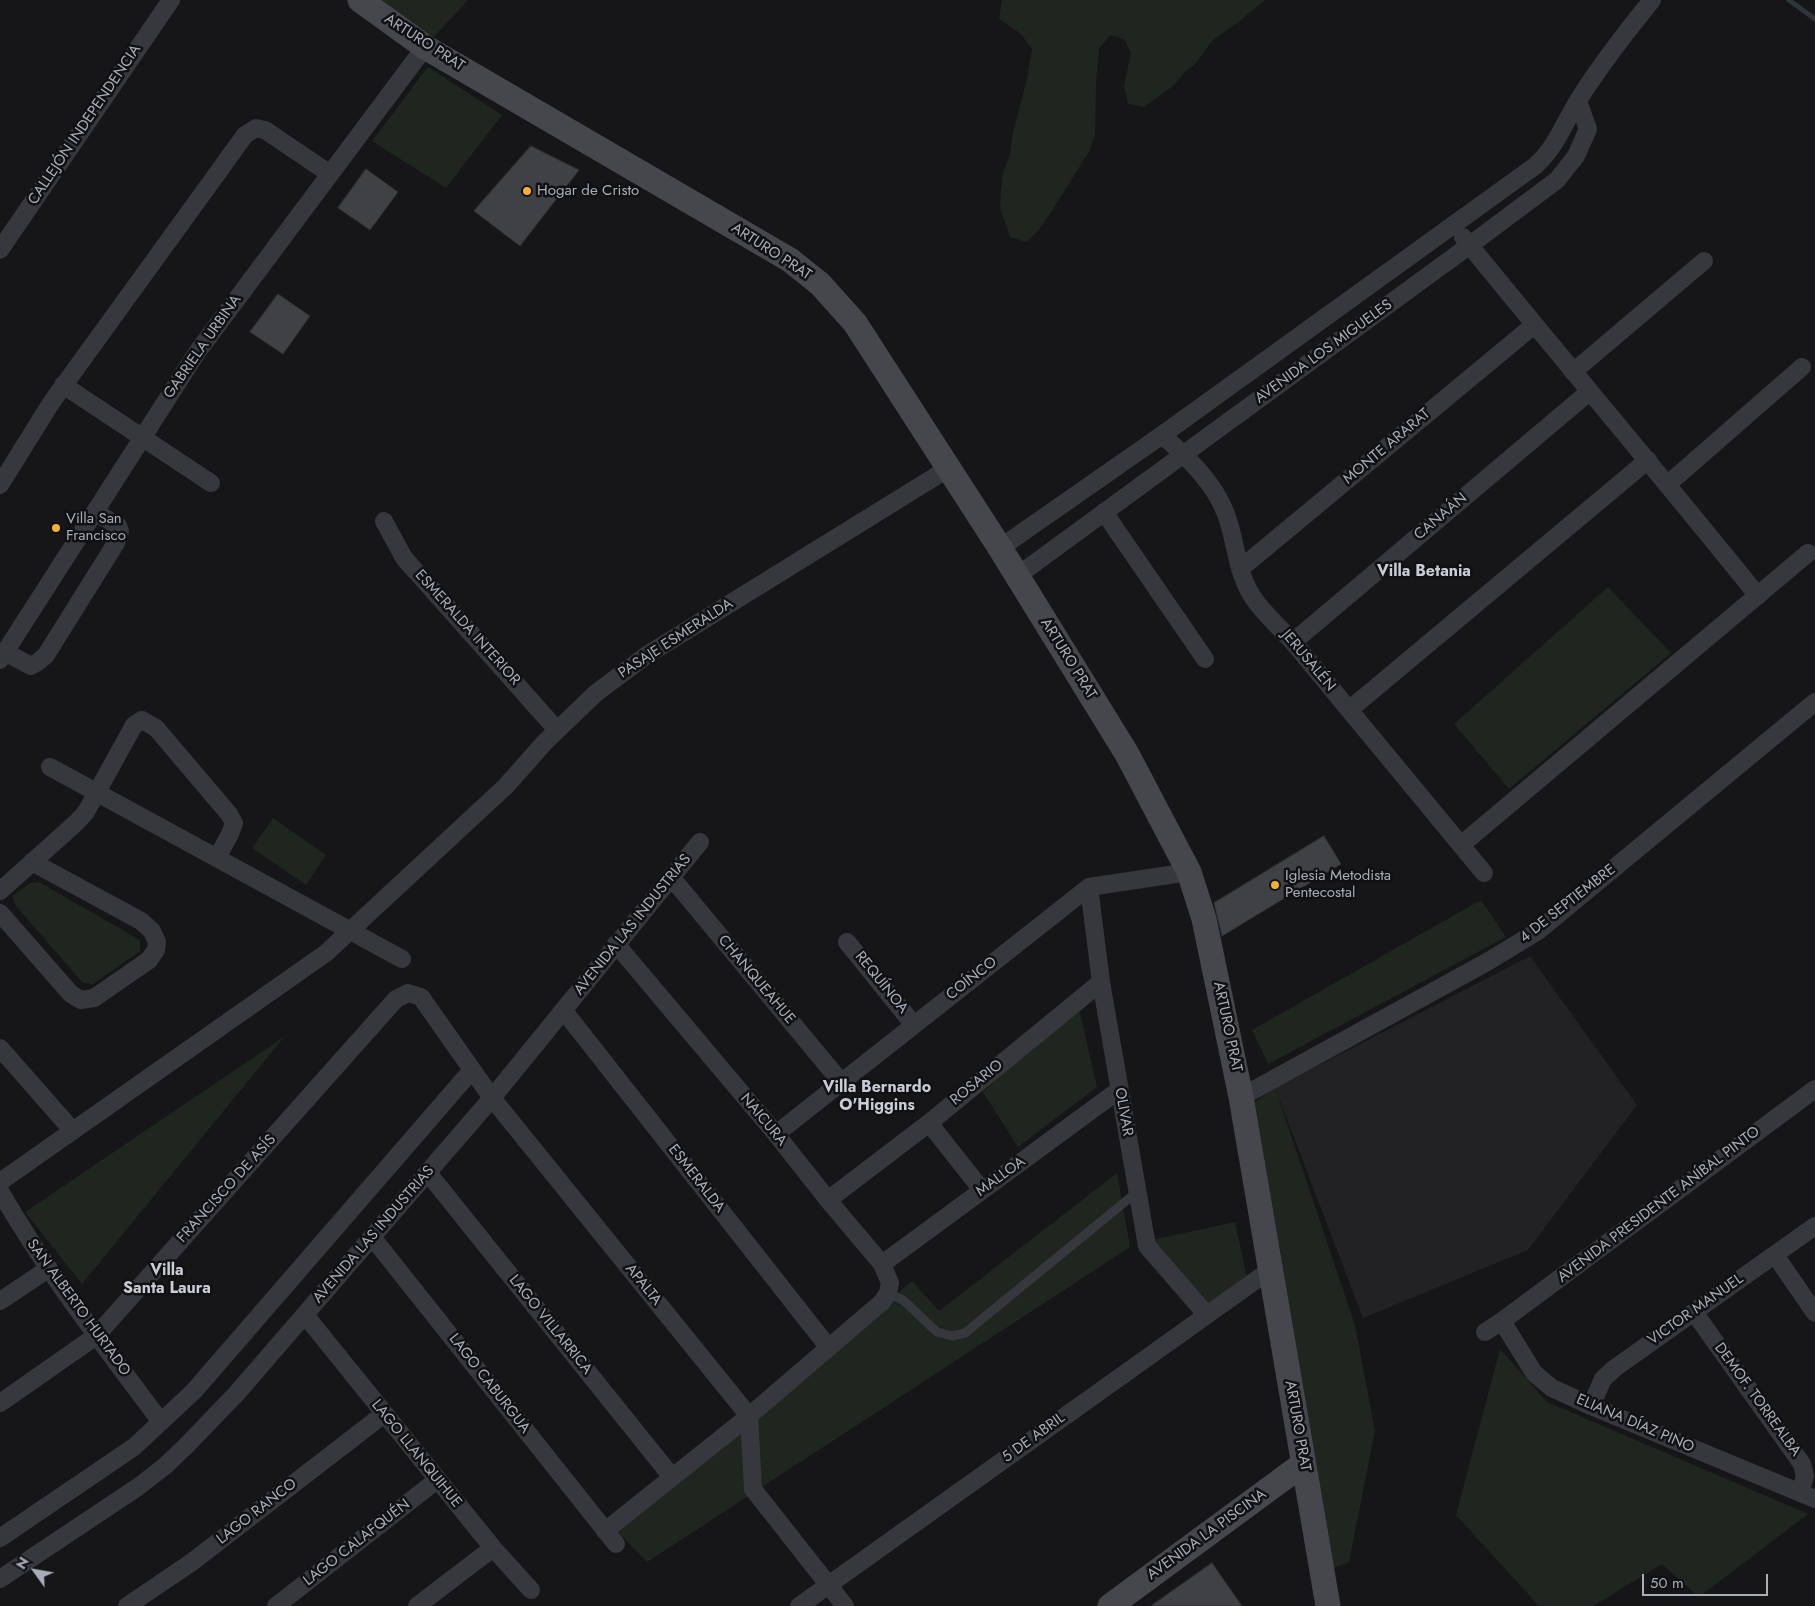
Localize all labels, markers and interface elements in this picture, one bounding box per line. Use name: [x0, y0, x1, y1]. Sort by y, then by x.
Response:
street label: ARTURO PRAT: [381, 10, 467, 76]
street label: CALLEJÓN INDEPENDENCIA: [25, 42, 145, 208]
place label: Hogar de Cristo: [537, 182, 639, 200]
marker: Hogar de Cristo: [521, 185, 533, 197]
street label: ARTURO PRAT: [728, 219, 814, 285]
street label: GABRIELA URBINA: [160, 292, 246, 402]
street label: AVENIDA LOS MIGUELES: [1252, 296, 1396, 408]
street label: MONTE ARARAT: [1340, 405, 1434, 489]
street label: CANAÁN: [1411, 490, 1471, 544]
place label: Villa San Francisco: [66, 510, 126, 545]
marker: Villa San Francisco: [50, 522, 62, 534]
district label: Villa Betania: [1377, 562, 1471, 582]
street label: ESMERALDA INTERIOR: [410, 567, 524, 689]
street label: PASAJE ESMERALDA: [615, 595, 737, 683]
street label: ARTURO PRAT: [1036, 615, 1100, 703]
street label: JERUSALÉN: [1277, 627, 1339, 695]
street label: AVENIDA LAS INDUSTRIAS: [571, 851, 695, 999]
street label: 4 DE SEPTIEMBRE: [1517, 861, 1619, 947]
place label: Iglesia Metodista Pentecostal: [1285, 867, 1391, 902]
marker: Iglesia Metodista Pentecostal: [1269, 879, 1281, 891]
street label: CHANQUEAHUE: [714, 932, 798, 1028]
street label: REQUÍNOA: [851, 948, 911, 1018]
street label: COÍNCO: [943, 954, 1001, 1004]
street label: ARTURO PRAT: [1209, 980, 1245, 1074]
street label: ROSARIO: [947, 1056, 1007, 1110]
district label: Villa Bernardo O'Higgins: [823, 1078, 931, 1116]
street label: OLIVAR: [1110, 1086, 1136, 1138]
street label: NAICURA: [736, 1090, 790, 1150]
street label: AVENIDA PRESIDENTE ANÍBAL PINTO: [1554, 1123, 1764, 1287]
street label: FRANCISCO DE ASÍS: [174, 1131, 280, 1247]
street label: ESMERALDA: [664, 1141, 728, 1217]
street label: MALLOA: [973, 1153, 1029, 1201]
street label: AVENIDA LAS INDUSTRIAS: [309, 1163, 439, 1307]
street label: SAN ALBERTO HURTADO: [22, 1236, 134, 1380]
district label: Villa Santa Laura: [123, 1261, 211, 1299]
street label: APALTA: [621, 1261, 665, 1309]
street label: VICTOR MANUEL: [1645, 1270, 1747, 1350]
street label: LAGO VILLARRICA: [504, 1272, 596, 1378]
street label: LAGO CABURGUA: [444, 1331, 534, 1437]
street label: DEMOF. TORREALBA: [1710, 1340, 1804, 1460]
street label: ARTURO PRAT: [1280, 1379, 1314, 1473]
street label: ELIANA DÍAZ PINO: [1573, 1391, 1697, 1457]
street label: LAGO LLANQUIHUE: [367, 1397, 465, 1511]
street label: 5 DE ABRIL: [999, 1409, 1069, 1467]
street label: LAGO RANCO: [213, 1475, 301, 1549]
street label: AVENIDA LA PISCINA: [1144, 1486, 1270, 1584]
street label: LAGO CALAFQUÉN: [300, 1496, 414, 1590]
north arrow: [10, 1546, 60, 1596]
text: N: [11, 1553, 34, 1573]
scale bar: [1645, 1564, 1771, 1596]
text: 50 m: [1650, 1572, 1684, 1594]

